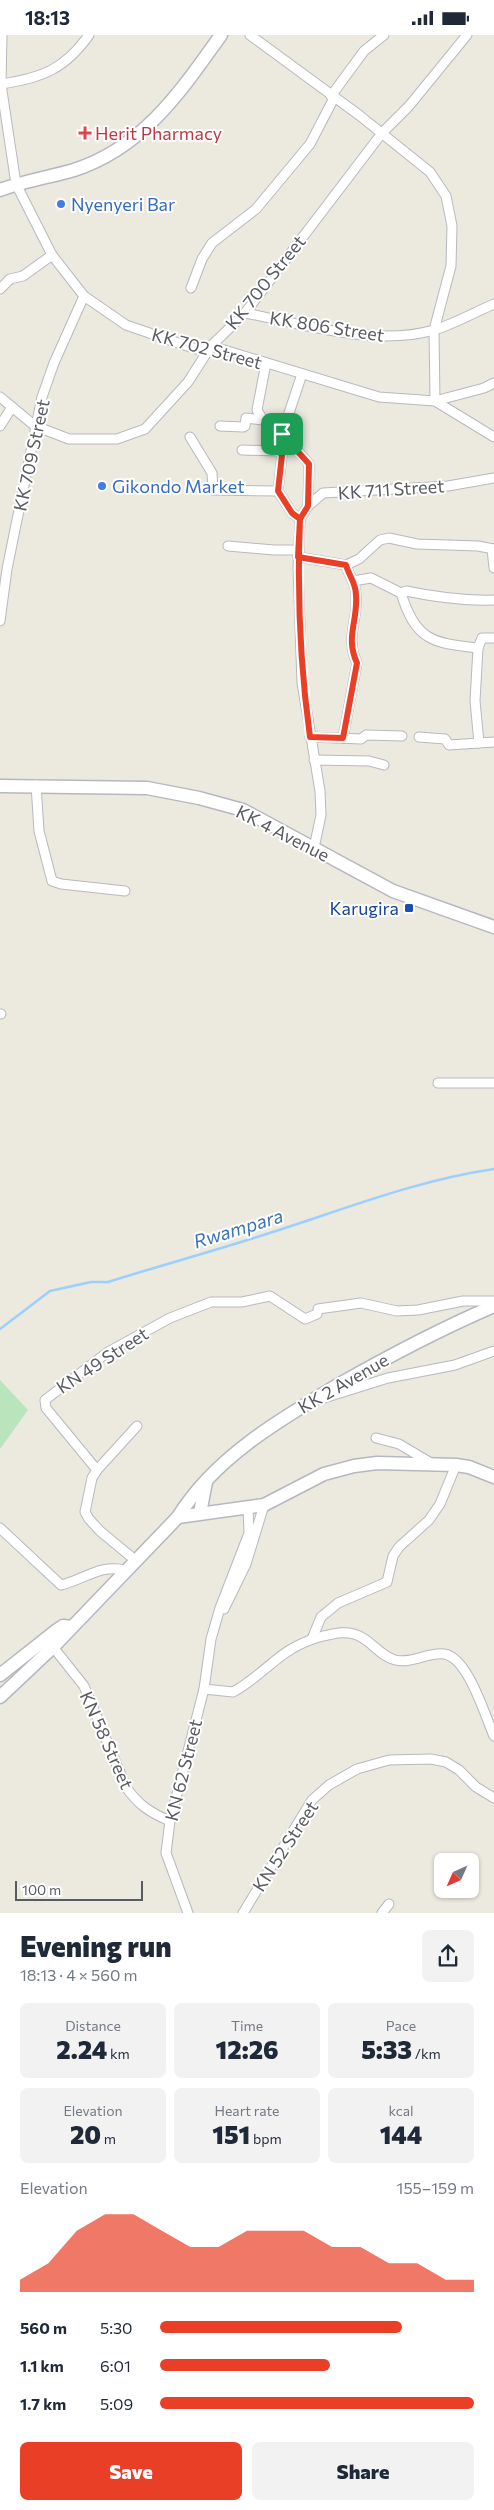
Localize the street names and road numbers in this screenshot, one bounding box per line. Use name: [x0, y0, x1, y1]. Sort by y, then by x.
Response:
street label: KK 700 Street: [220, 230, 310, 334]
street label: KK 806 Street: [268, 306, 386, 346]
street label: KK 702 Street: [150, 323, 264, 373]
street label: KK 709 Street: [8, 397, 54, 513]
street label: KK 711 Street: [337, 474, 445, 504]
street label: KK 4 Avenue: [233, 800, 333, 866]
street label: KN 49 Street: [52, 1322, 152, 1398]
street label: KK 2 Avenue: [294, 1348, 392, 1418]
street label: KN 58 Street: [76, 1688, 138, 1792]
street label: KN 62 Street: [160, 1717, 206, 1823]
street label: KN 52 Street: [248, 1797, 322, 1895]

